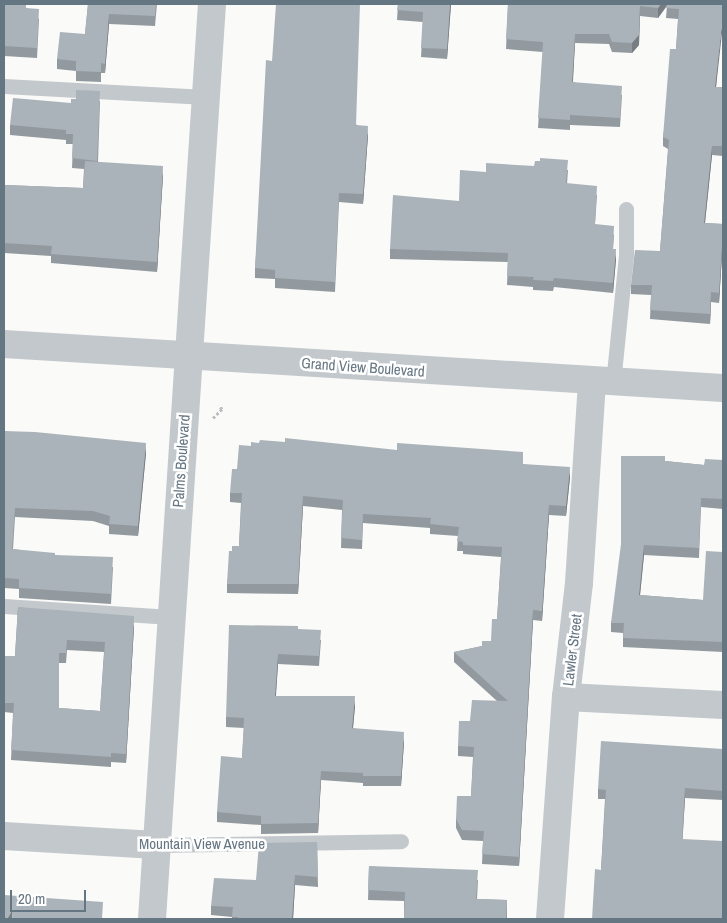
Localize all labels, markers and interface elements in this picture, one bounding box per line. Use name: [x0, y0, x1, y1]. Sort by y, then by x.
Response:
street label: Grand View Boulevard: [301, 354, 425, 380]
street label: Palms Boulevard: [169, 414, 193, 508]
street label: Lawler Street: [559, 613, 585, 687]
street label: Mountain View Avenue: [139, 835, 265, 853]
scale bar: [12, 880, 89, 912]
text: 20 m: [18, 888, 45, 909]

